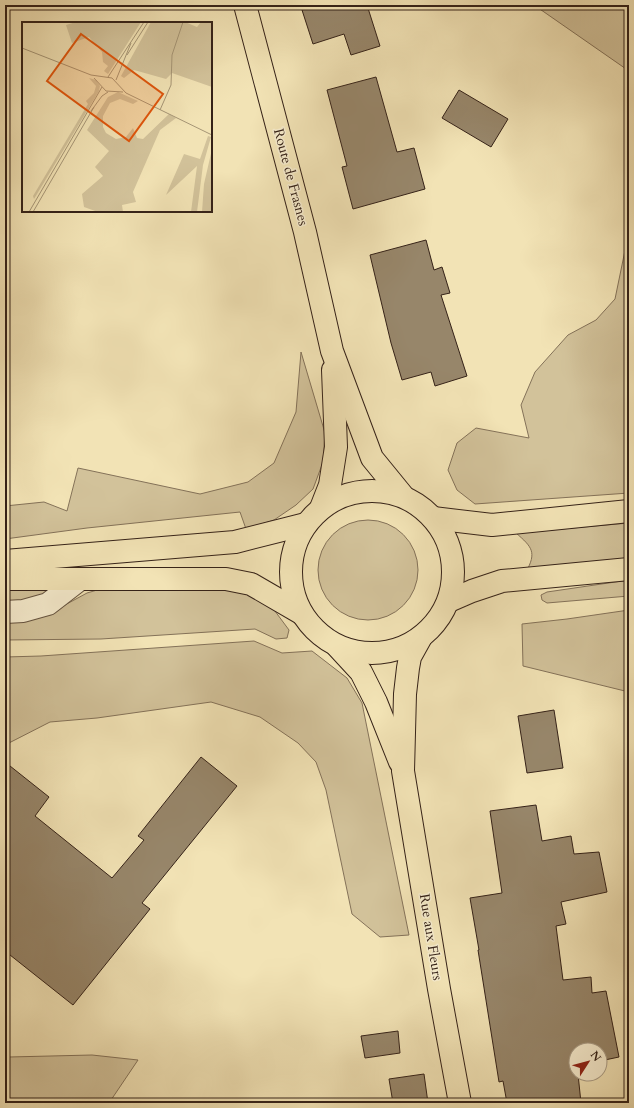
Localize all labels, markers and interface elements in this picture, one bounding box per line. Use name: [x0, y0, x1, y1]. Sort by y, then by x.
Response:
inset map: [22, 22, 212, 212]
street label: Route de Frasnes: [269, 126, 313, 228]
street label: Rue aux Fleurs: [415, 892, 447, 982]
north arrow: [568, 1042, 608, 1082]
text: N: [587, 1048, 605, 1065]

